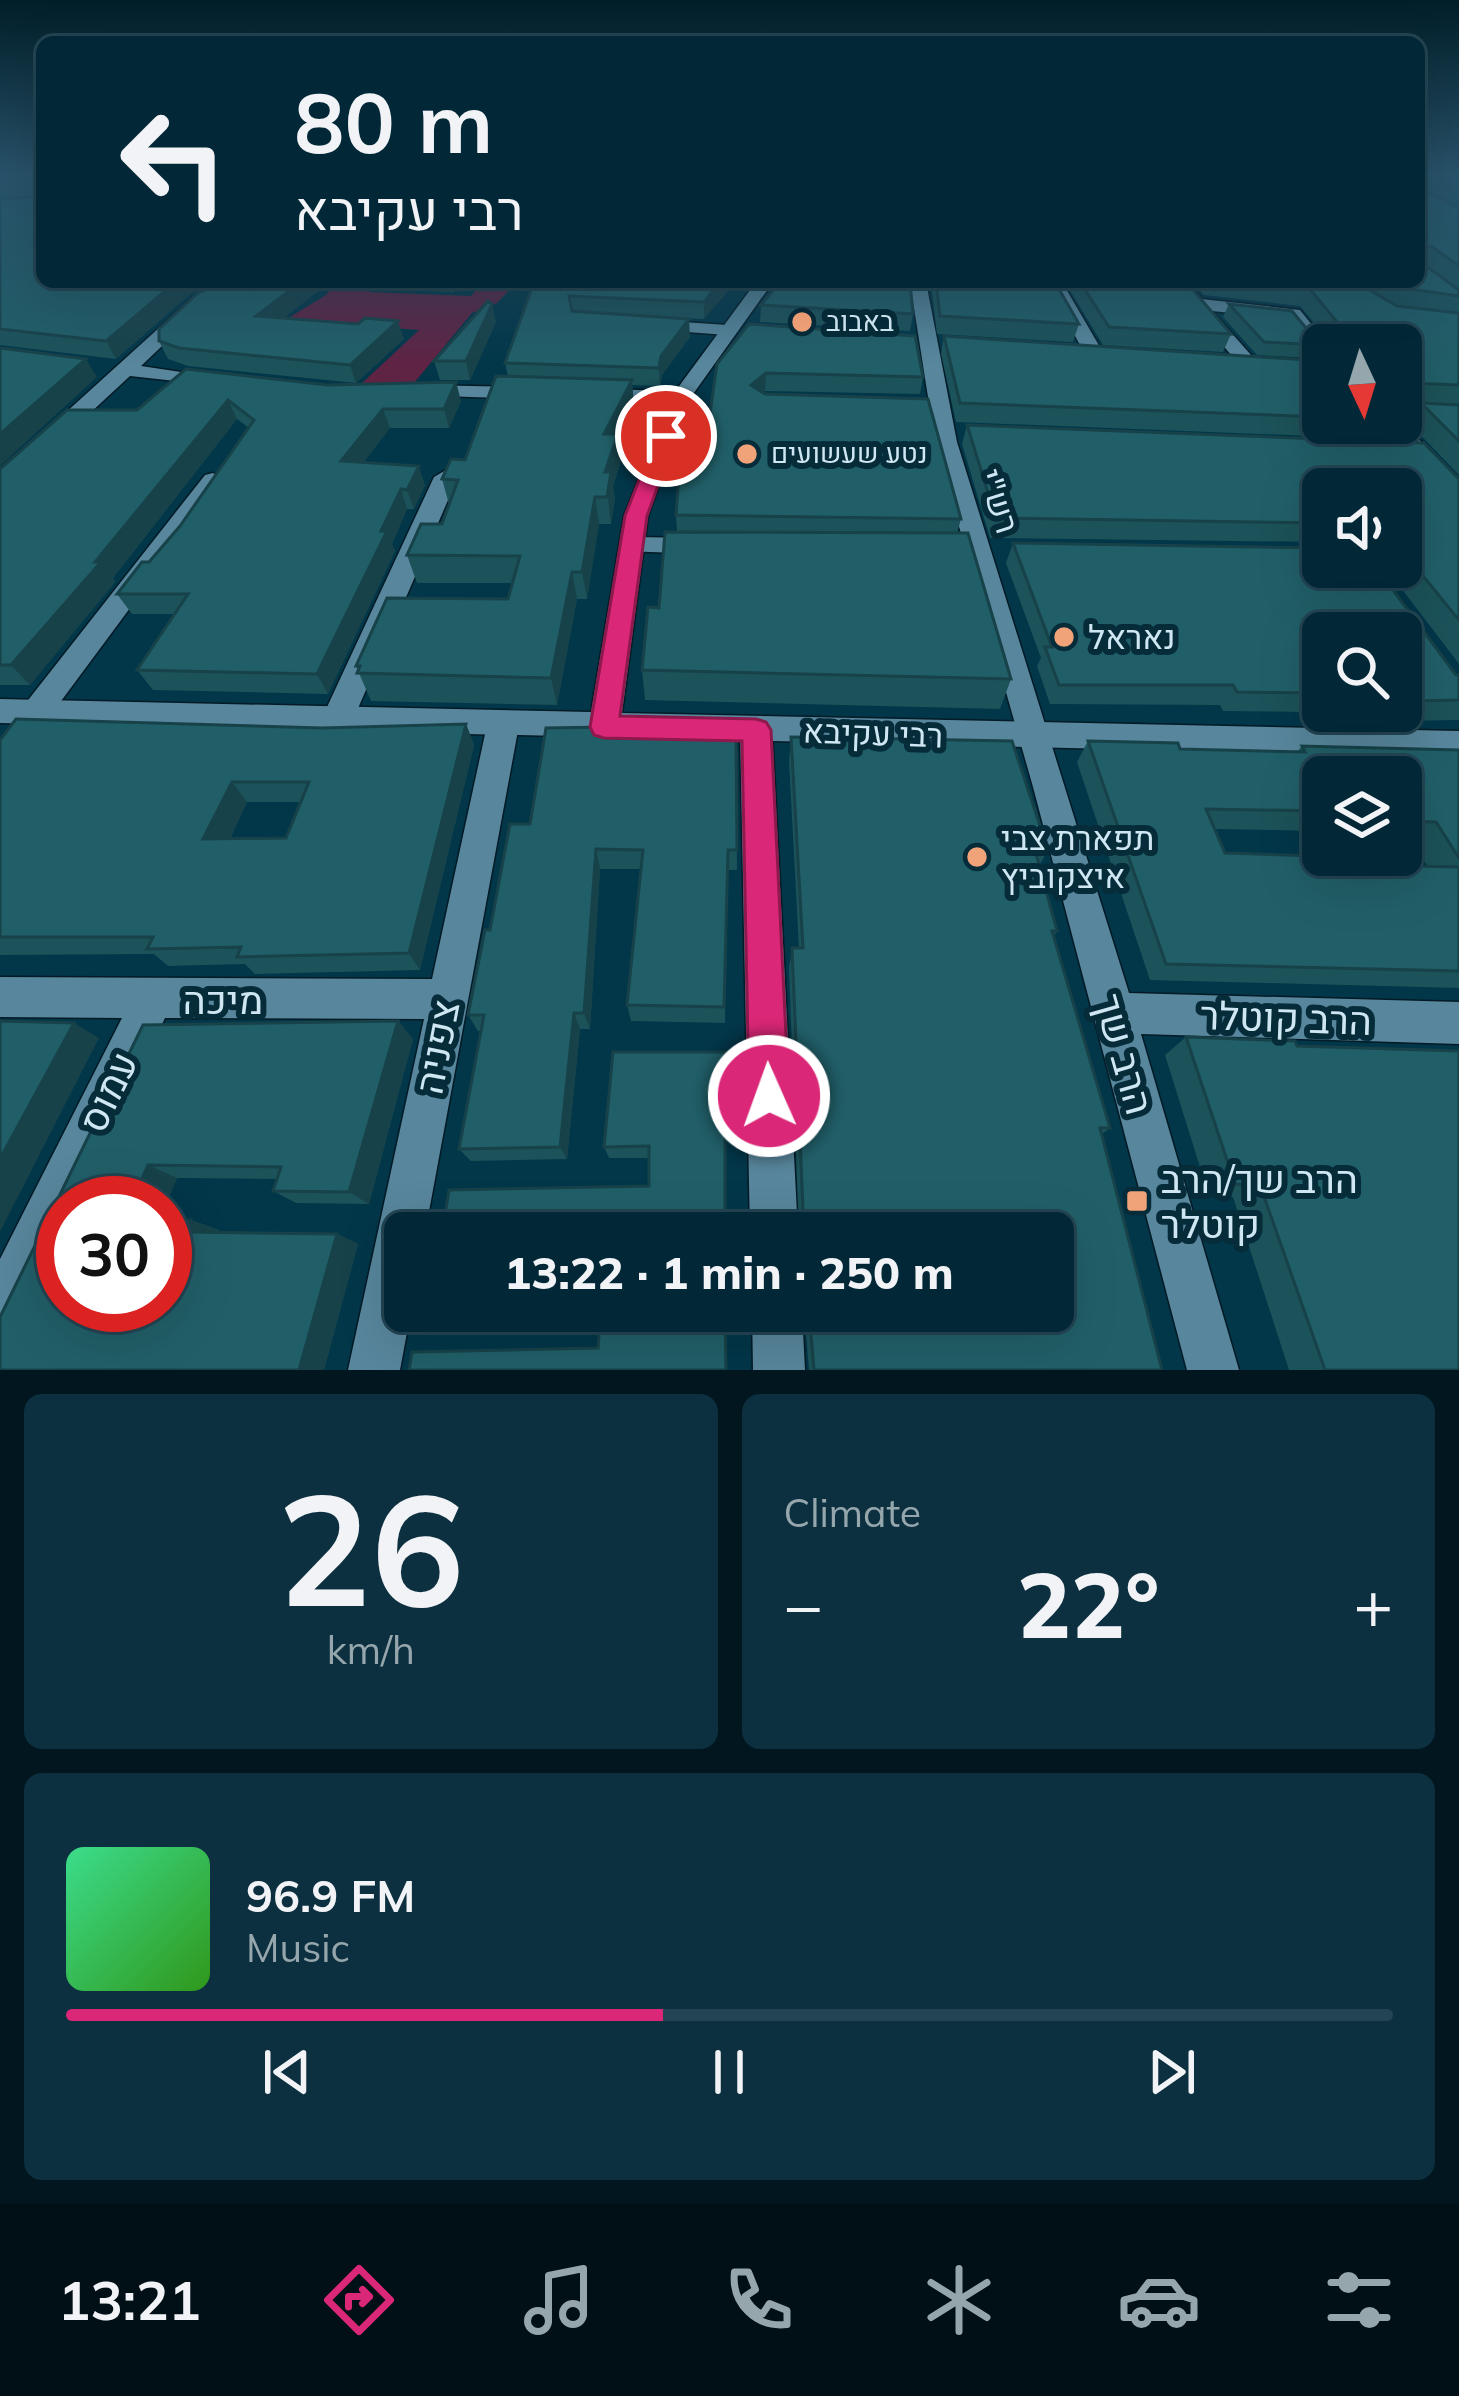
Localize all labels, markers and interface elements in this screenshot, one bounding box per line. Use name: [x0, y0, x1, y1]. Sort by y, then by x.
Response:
text: 80 m: [294, 69, 493, 174]
icon: left: [96, 84, 252, 240]
text: רבי עקיבא: [294, 176, 524, 244]
place label: באבוב: [826, 304, 894, 338]
marker: באבוב: [789, 309, 815, 335]
north arrow: [1302, 324, 1422, 444]
map controls: [1302, 324, 1422, 876]
pin: [615, 385, 717, 487]
icon: arrive: [633, 403, 699, 469]
place label: נטע שעשועים: [771, 436, 927, 470]
marker: נטע שעשועים: [734, 441, 760, 467]
street label: רש"י: [970, 463, 1029, 538]
button: sound: [1302, 468, 1422, 588]
button: search: [1302, 612, 1422, 732]
place label: נאראל: [1088, 616, 1175, 657]
marker: נאראל: [1051, 624, 1077, 650]
street label: רבי עקיבא: [802, 710, 944, 755]
button: layers: [1302, 756, 1422, 876]
place label: תפארת צבי איצקוביץ: [1001, 817, 1154, 896]
marker: תפארת צבי איצקוביץ: [964, 844, 990, 870]
street label: מיכה: [183, 975, 263, 1024]
street label: הרב שך: [1084, 988, 1165, 1120]
street label: הרב קוטלר: [1199, 990, 1373, 1045]
street label: צפניה: [403, 996, 470, 1098]
position arrow: [706, 1033, 832, 1159]
street label: עמוס: [67, 1043, 148, 1140]
place label: הרב שך/הרב קוטלר: [1161, 1154, 1358, 1248]
speed limit sign: 30: [36, 1176, 192, 1332]
marker: הרב שך/הרב קוטלר: [1124, 1188, 1150, 1214]
text: 13:22 · 1 min · 250 m: [504, 1244, 954, 1300]
text: 26: [277, 1449, 464, 1645]
text: Climate: [784, 1488, 921, 1537]
text: 22°: [1017, 1548, 1160, 1661]
text: −: [784, 1563, 823, 1646]
text: +: [1353, 1563, 1393, 1646]
text: km/h: [327, 1625, 415, 1674]
text: 96.9 FM: [246, 1867, 415, 1923]
text: Music: [246, 1923, 350, 1972]
icon: previous: [254, 2039, 320, 2105]
icon: pause: [696, 2039, 762, 2105]
icon: next: [1139, 2039, 1205, 2105]
icon: directions: [317, 2258, 401, 2342]
icon: music: [517, 2258, 601, 2342]
icon: phone: [717, 2258, 801, 2342]
icon: climate: [917, 2258, 1001, 2342]
icon: car: [1117, 2258, 1201, 2342]
icon: filters: [1317, 2258, 1401, 2342]
text: 13:21: [58, 2266, 201, 2334]

